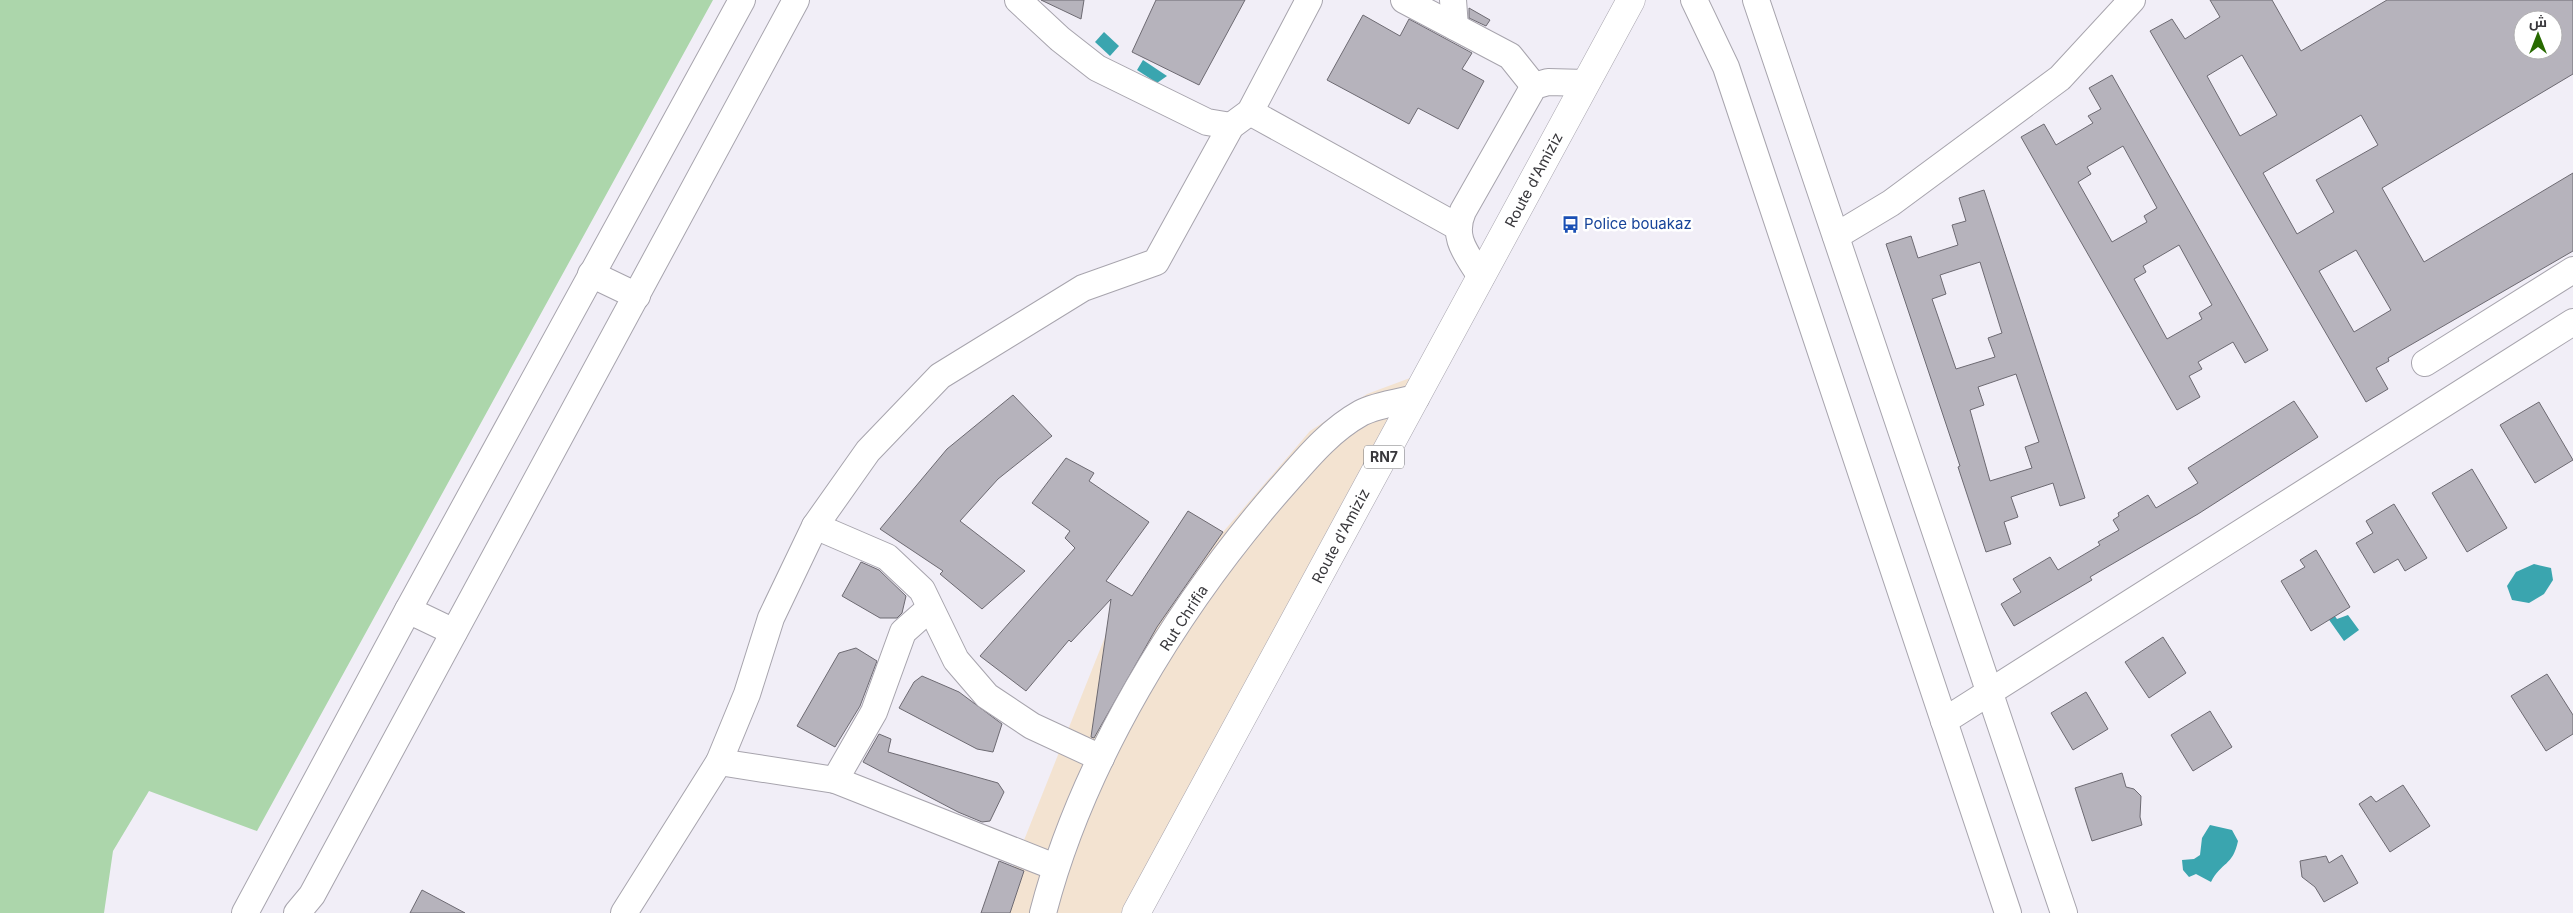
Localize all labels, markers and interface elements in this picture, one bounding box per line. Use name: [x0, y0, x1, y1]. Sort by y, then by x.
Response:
north arrow: [2513, 10, 2563, 60]
text: ش: [2529, 13, 2547, 31]
street label: Route d'Amiziz: [1501, 129, 1567, 231]
bus stop icon: Police bouakaz: [1560, 214, 1580, 234]
place label: Police bouakaz: [1584, 214, 1692, 233]
road number: RN7: [1364, 446, 1404, 468]
street label: Route d'Amiziz: [1308, 485, 1374, 587]
street label: Rut Chrifia: [1155, 581, 1212, 654]

